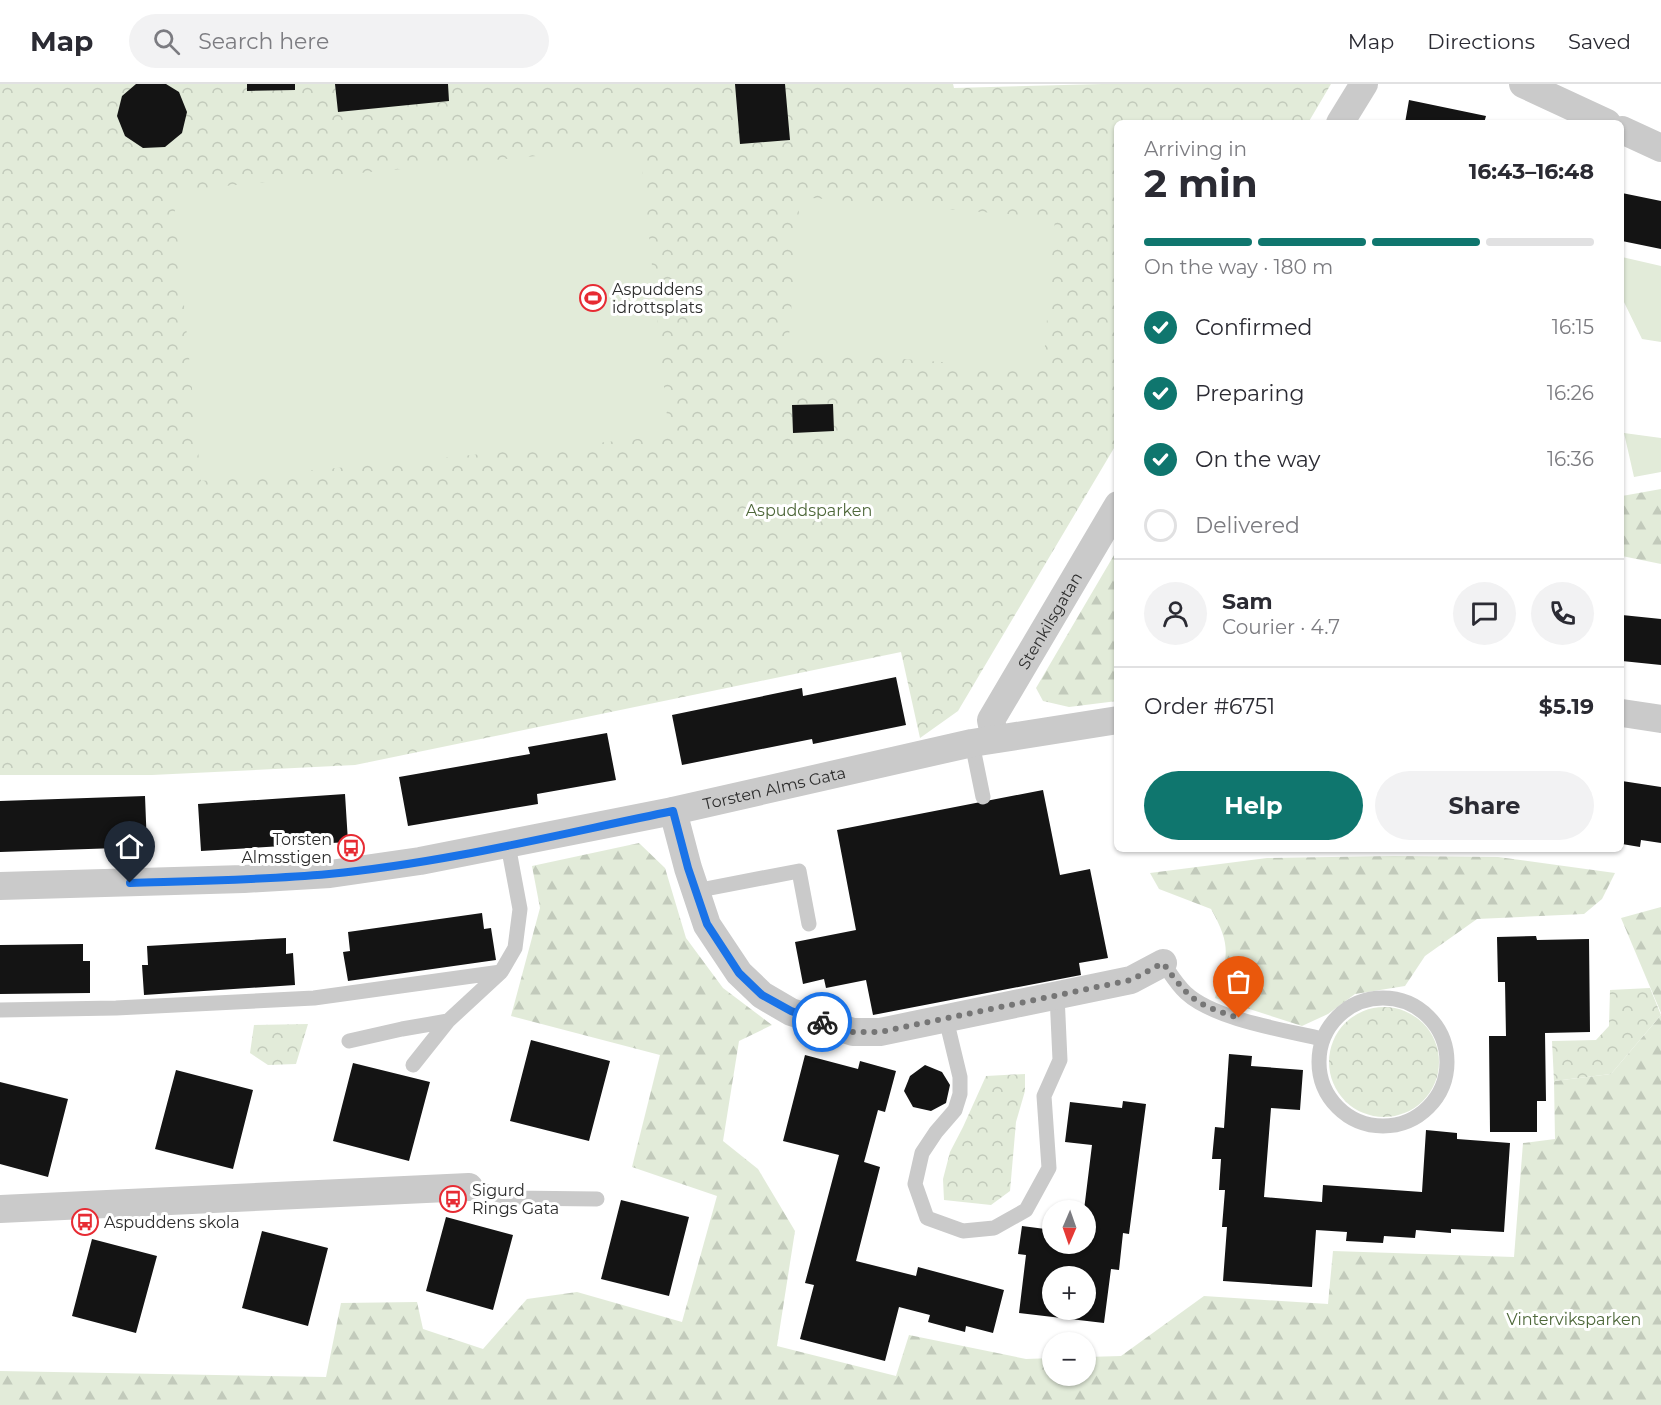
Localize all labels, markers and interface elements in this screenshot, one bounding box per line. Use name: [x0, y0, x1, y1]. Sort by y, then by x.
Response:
search box: [129, 14, 549, 68]
text: Map: [30, 24, 93, 58]
icon: search: [150, 25, 183, 58]
text: Search here: [198, 28, 329, 55]
text: Map: [1348, 29, 1394, 54]
text: Directions: [1427, 29, 1535, 54]
text: Saved: [1568, 29, 1631, 54]
text: Arriving in: [1144, 137, 1247, 161]
text: 16:43–16:48: [1469, 158, 1594, 185]
text: 2 min: [1144, 159, 1258, 207]
text: On the way · 180 m: [1144, 255, 1333, 279]
place label: Aspuddens idrottsplats: [612, 280, 703, 317]
sports icon: Aspuddens idrottsplats: [578, 283, 608, 313]
icon: check: [1144, 311, 1177, 344]
text: Confirmed: [1195, 314, 1312, 341]
text: 16:15: [1552, 315, 1594, 339]
icon: check: [1144, 377, 1177, 410]
text: Preparing: [1195, 380, 1304, 407]
text: 16:26: [1547, 381, 1594, 405]
icon: check: [1144, 443, 1177, 476]
text: On the way: [1195, 446, 1320, 473]
text: 16:36: [1547, 447, 1594, 471]
park label: Aspuddsparken: [746, 501, 872, 520]
text: Delivered: [1195, 512, 1300, 539]
street label: Stenkilsgatan: [1014, 569, 1086, 673]
button: person: [1144, 582, 1207, 645]
button: chat: [1453, 582, 1516, 645]
button: phone: [1531, 582, 1594, 645]
text: Sam: [1222, 588, 1273, 615]
text: Courier · 4.7: [1222, 615, 1340, 639]
text: Order #6751: [1144, 693, 1275, 720]
text: $5.19: [1539, 693, 1594, 720]
street label: Torsten Alms Gata: [701, 763, 848, 814]
button: Help: [1144, 771, 1363, 840]
button: Share: [1375, 771, 1594, 840]
pin: [104, 821, 155, 883]
icon: home: [113, 830, 146, 863]
place label: Torsten Almsstigen: [241, 830, 332, 867]
bus stop icon: Torsten Almsstigen: [336, 833, 366, 863]
pin: [1213, 956, 1264, 1018]
icon: bag: [1222, 965, 1255, 998]
courier: [792, 992, 852, 1052]
icon: bike: [806, 1006, 839, 1039]
place label: Sigurd Rings Gata: [472, 1181, 559, 1218]
bus stop icon: Sigurd Rings Gata: [438, 1184, 468, 1214]
north arrow: [1042, 1200, 1096, 1254]
map controls: [1042, 1200, 1096, 1386]
bus stop icon: Aspuddens skola: [70, 1207, 100, 1237]
place label: Aspuddens skola: [104, 1213, 240, 1232]
button: +: [1042, 1266, 1096, 1320]
park label: Vinterviksparken: [1507, 1310, 1641, 1329]
button: −: [1042, 1332, 1096, 1386]

